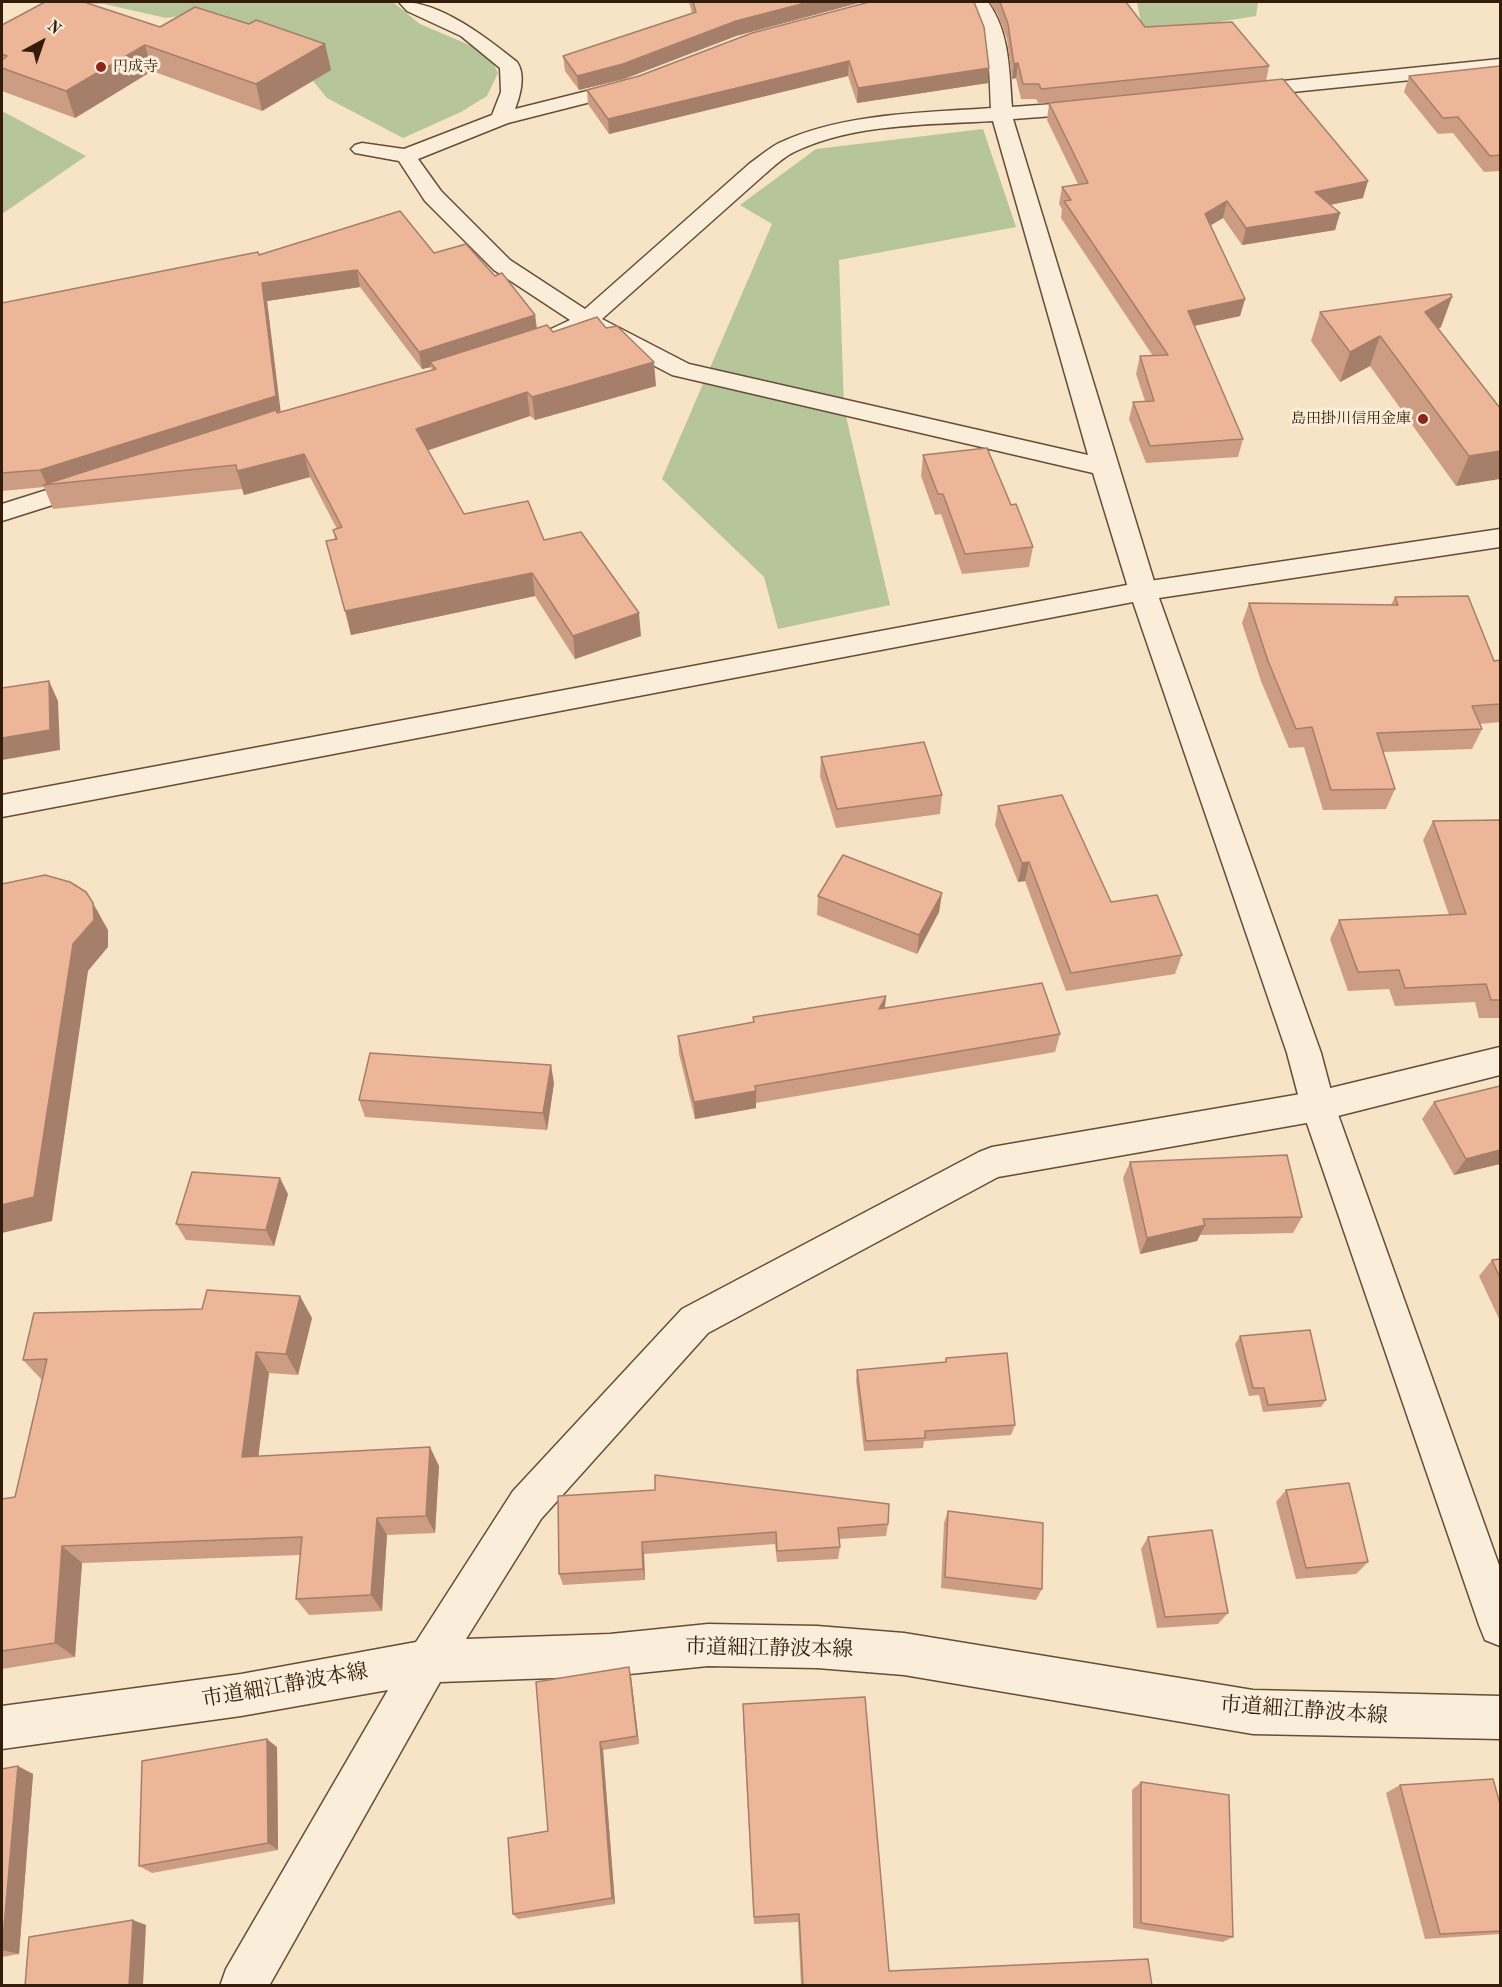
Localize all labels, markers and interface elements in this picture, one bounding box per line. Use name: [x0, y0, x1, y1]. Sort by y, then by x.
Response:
north arrow: [12, 12, 72, 72]
text: N: [44, 18, 63, 38]
place label: 円成寺: [113, 58, 158, 76]
marker: 円成寺: [94, 60, 108, 74]
place label: 島田掛川信用金庫: [1291, 410, 1411, 428]
marker: 島田掛川信用金庫: [1416, 412, 1430, 426]
street label: 市道細江静波本線: [685, 1635, 853, 1663]
street label: 市道細江静波本線: [200, 1659, 370, 1713]
street label: 市道細江静波本線: [1219, 1693, 1389, 1729]

